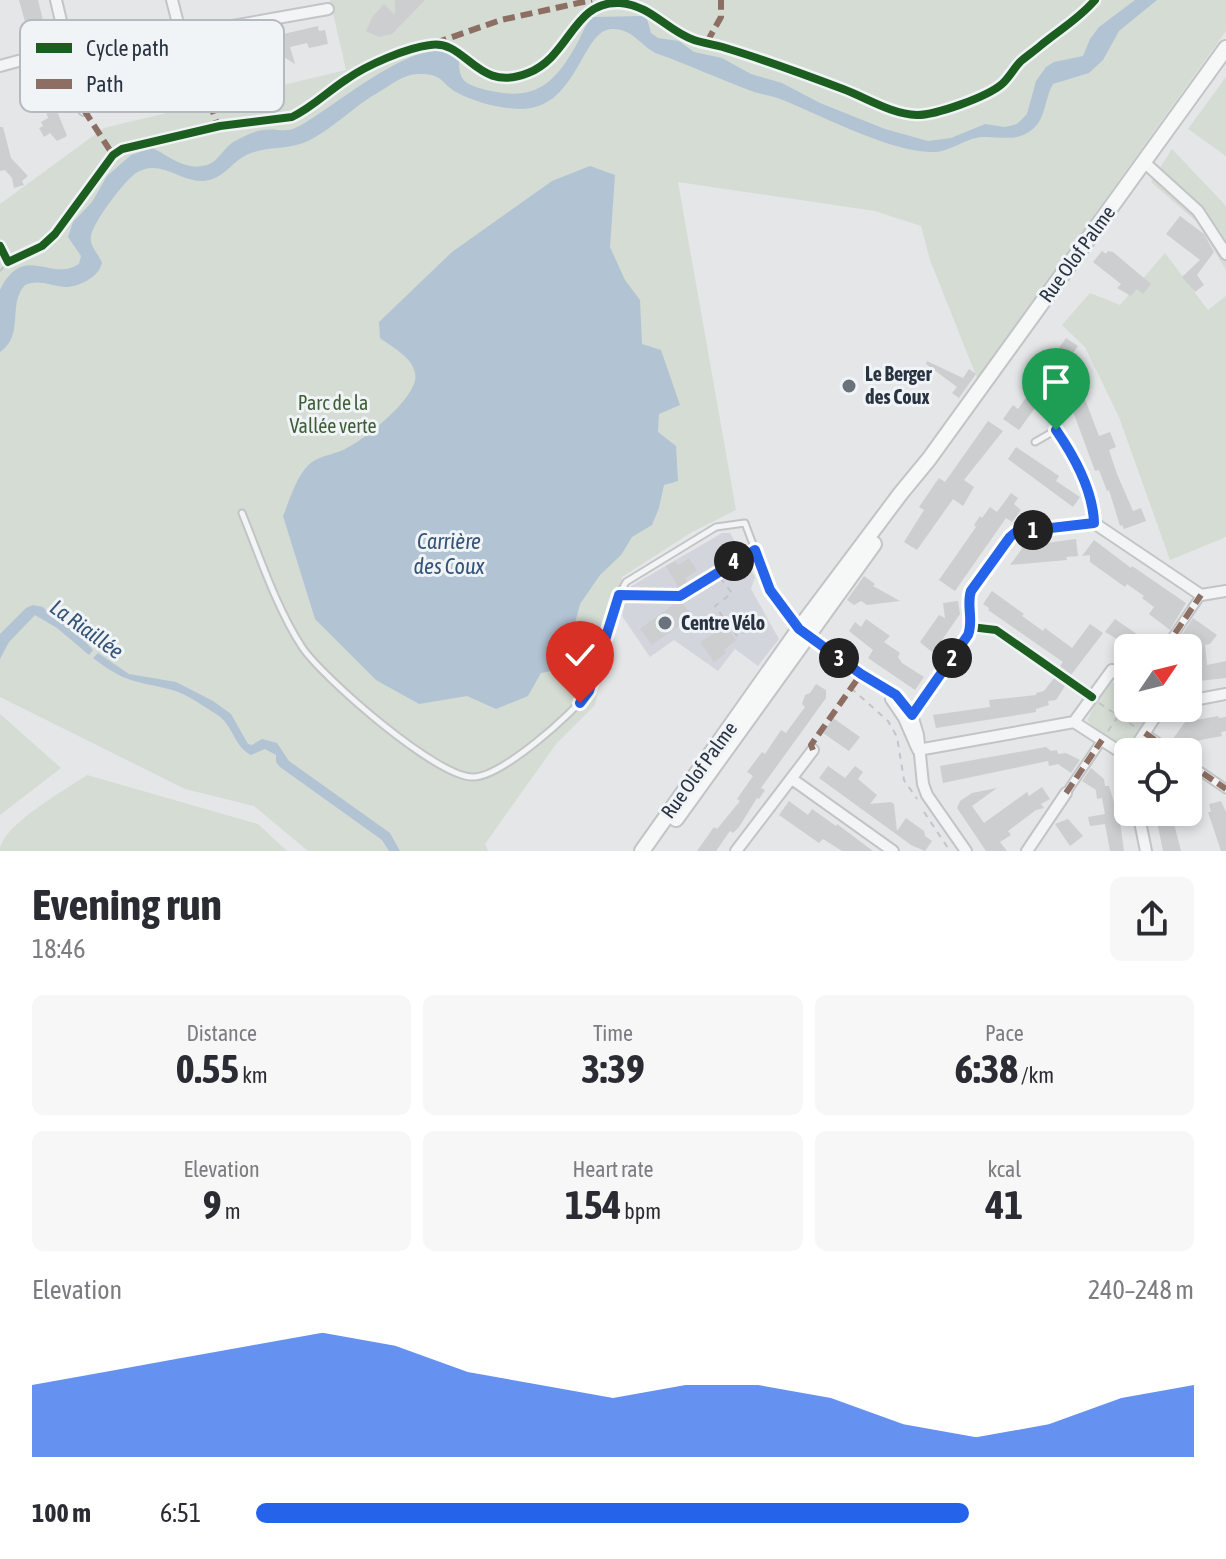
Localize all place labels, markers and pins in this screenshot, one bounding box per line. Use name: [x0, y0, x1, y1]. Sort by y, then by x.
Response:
pin: [1022, 348, 1090, 430]
place label: Le Berger des Coux: [865, 362, 933, 408]
marker: Le Berger des Coux: [840, 377, 858, 395]
pin: 1: [1013, 510, 1053, 550]
pin: 4: [714, 541, 754, 581]
place label: Centre Vélo: [681, 611, 765, 634]
marker: Centre Vélo: [656, 614, 674, 632]
pin: [546, 621, 614, 703]
pin: 3: [819, 638, 859, 678]
pin: 2: [932, 638, 972, 678]

